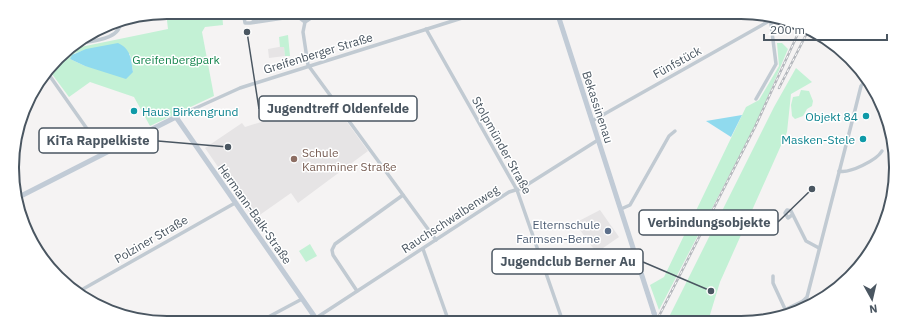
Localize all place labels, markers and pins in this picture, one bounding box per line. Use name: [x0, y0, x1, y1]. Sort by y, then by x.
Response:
callout: Jugendtreff Oldenfelde: [259, 96, 417, 121]
place label: Haus Birkengrund: [142, 104, 238, 119]
marker: Haus Birkengrund: [129, 106, 139, 116]
place label: Objekt 84: [805, 109, 858, 124]
marker: Objekt 84: [861, 111, 871, 121]
callout: KiTa Rappelkiste: [39, 128, 158, 153]
place label: Masken-Stele: [781, 132, 855, 147]
marker: Masken-Stele: [858, 134, 868, 144]
place label: Schule Kamminer Straße: [302, 145, 397, 174]
marker: Schule Kamminer Straße: [289, 154, 299, 164]
callout: Verbindungsobjekte: [639, 210, 778, 235]
place label: Elternschule Farmsen-Berne: [516, 217, 600, 246]
marker: Elternschule Farmsen-Berne: [603, 226, 613, 236]
callout: Jugendclub Berner Au: [492, 249, 643, 274]

